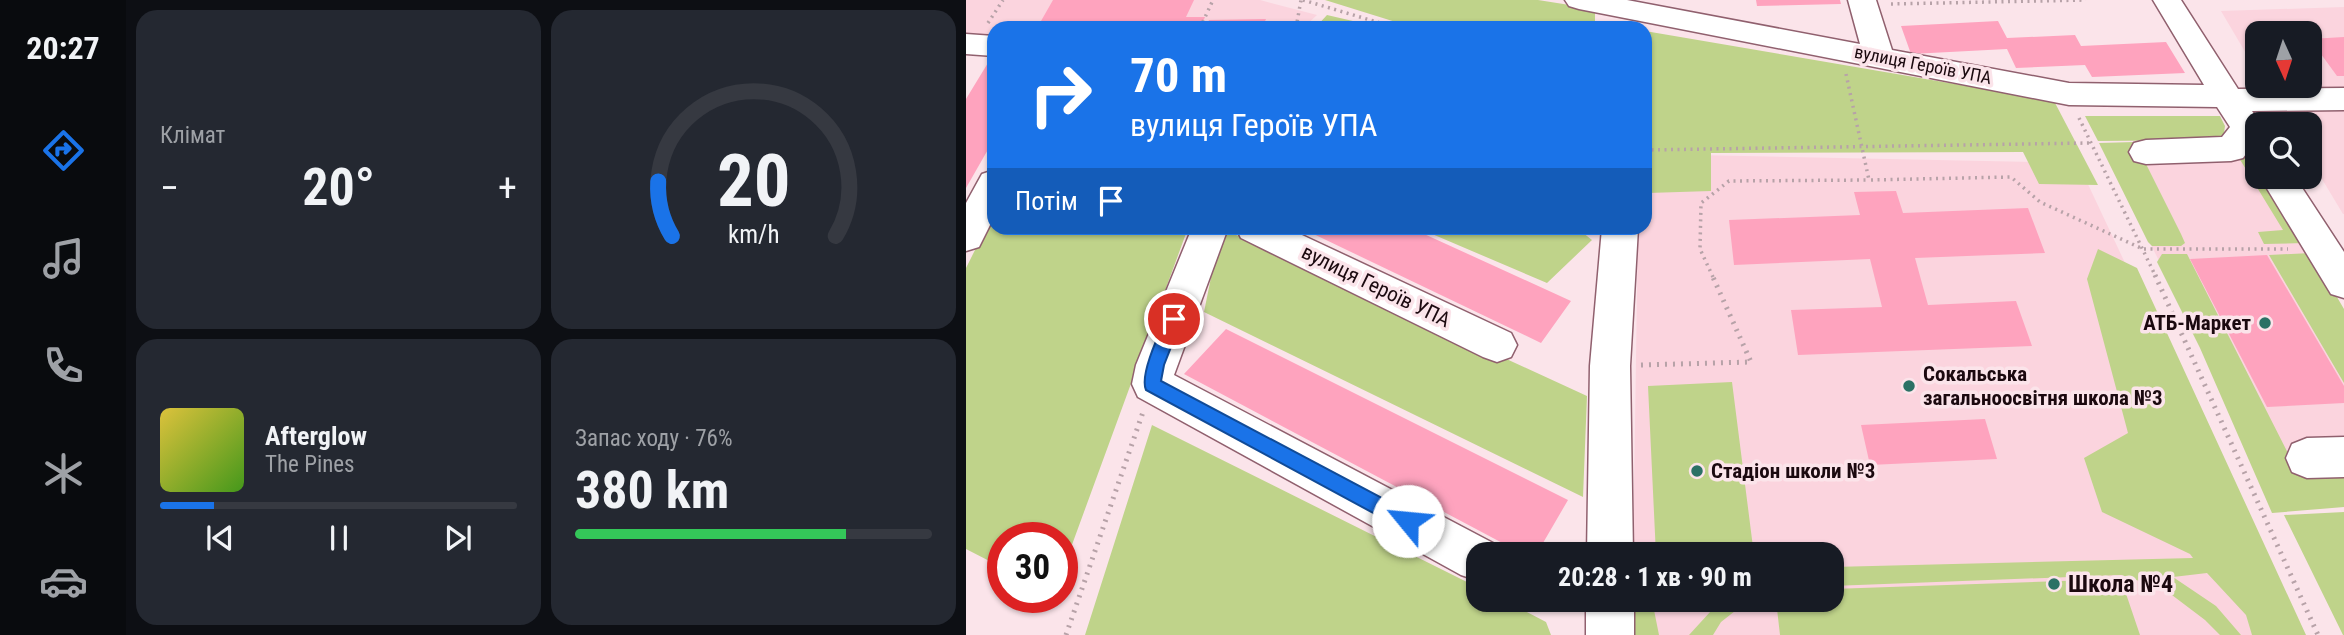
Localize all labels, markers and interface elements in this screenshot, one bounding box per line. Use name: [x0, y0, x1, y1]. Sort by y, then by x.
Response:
north arrow: [2245, 21, 2322, 98]
map controls: [2245, 21, 2322, 189]
text: 20:27: [26, 29, 100, 67]
street label: вулиця Героїв УПА: [1853, 41, 1994, 88]
text: 70 m: [1130, 47, 1227, 104]
icon: right: [1015, 49, 1106, 140]
text: вулиця Героїв УПА: [1130, 106, 1377, 144]
button: search: [2245, 112, 2322, 189]
text: Клімат: [160, 122, 225, 149]
icon: directions: [39, 126, 88, 175]
text: 20: [717, 138, 790, 224]
text: 20°: [302, 157, 375, 218]
text: −: [160, 166, 179, 210]
text: +: [498, 166, 517, 210]
icon: arrive: [1092, 182, 1130, 220]
text: Потім: [1015, 186, 1078, 216]
text: km/h: [728, 219, 779, 248]
icon: music: [39, 234, 88, 283]
street label: вулиця Героїв УПА: [1298, 240, 1454, 332]
pin: [1144, 289, 1204, 349]
icon: arrive: [1155, 300, 1193, 338]
place label: АТБ-Маркет: [2143, 311, 2251, 335]
marker: АТБ-Маркет: [2257, 315, 2273, 331]
icon: phone: [39, 341, 88, 390]
place label: Сокальська загальноосвітня школа №3: [1923, 362, 2163, 410]
marker: Сокальська загальноосвітня школа №3: [1901, 378, 1917, 394]
text: Afterglow: [265, 421, 367, 451]
text: Запас ходу · 76%: [575, 425, 733, 452]
icon: climate: [39, 449, 88, 498]
text: The Pines: [265, 451, 355, 478]
place label: Стадіон школи №3: [1711, 459, 1875, 483]
text: 380 km: [575, 460, 729, 521]
marker: Стадіон школи №3: [1689, 463, 1705, 479]
position arrow: [1371, 484, 1445, 558]
icon: previous: [201, 519, 239, 557]
icon: pause: [320, 519, 358, 557]
icon: next: [439, 519, 477, 557]
speed limit sign: 30: [987, 522, 1078, 613]
icon: car: [39, 557, 88, 606]
text: 20:28 · 1 хв · 90 m: [1558, 562, 1752, 592]
place label: Школа №4: [2068, 570, 2173, 598]
marker: Школа №4: [2046, 576, 2062, 592]

